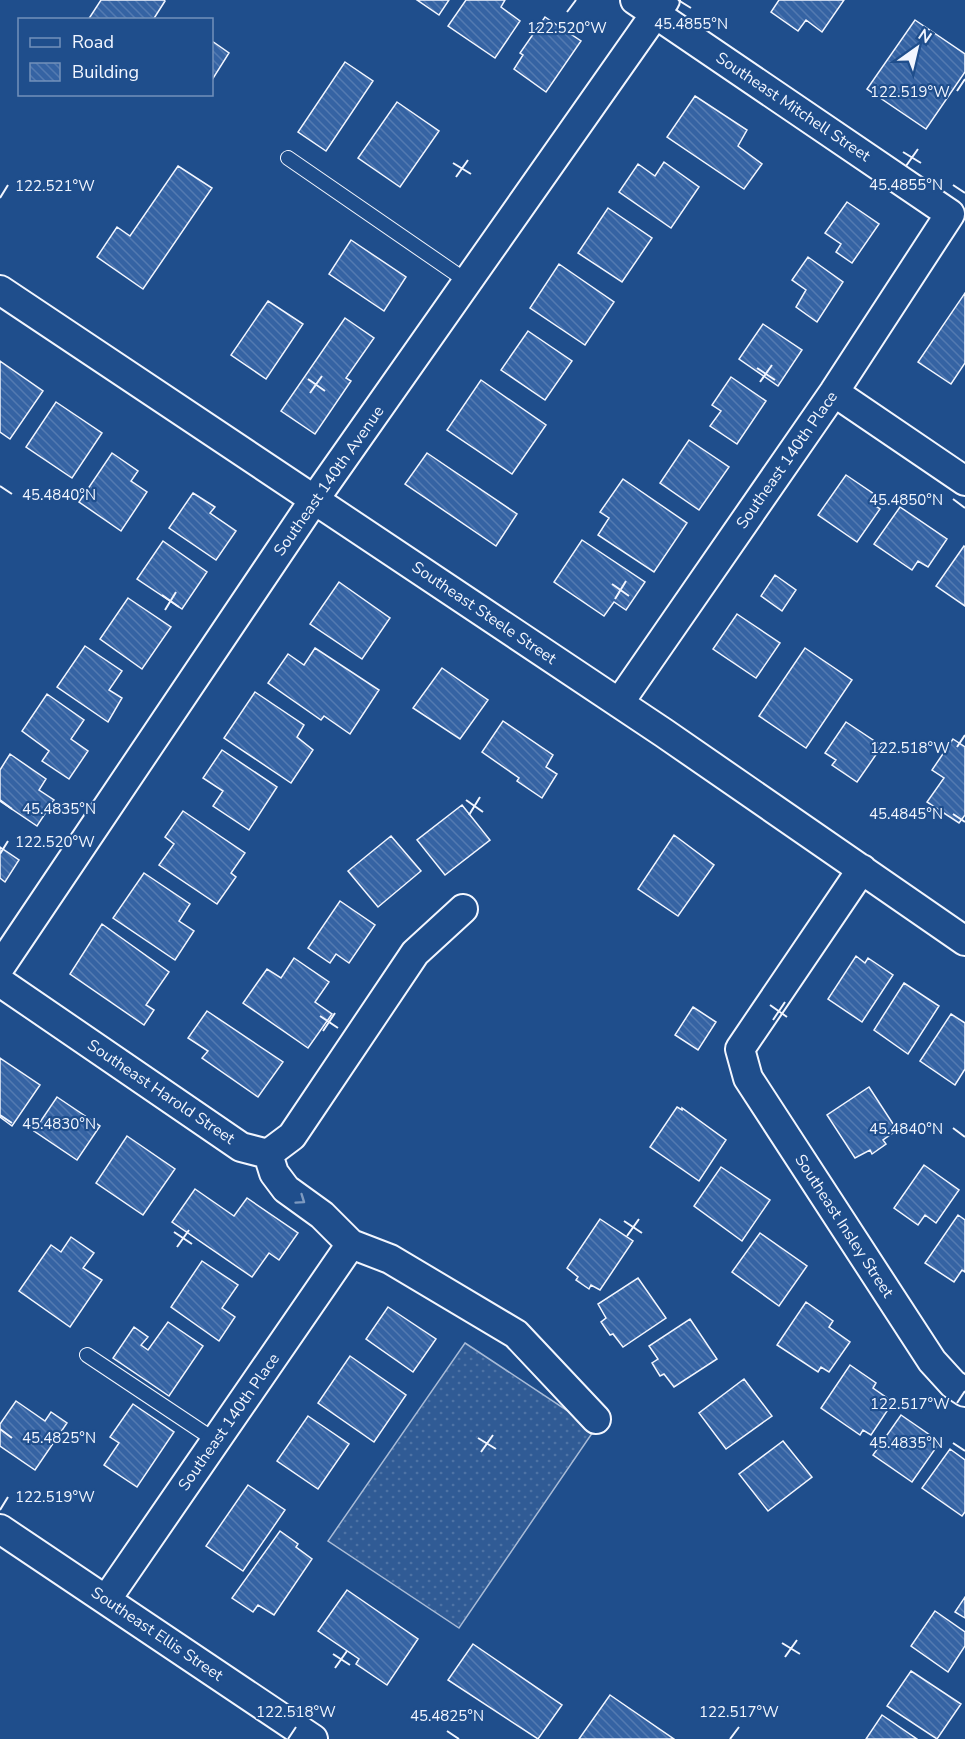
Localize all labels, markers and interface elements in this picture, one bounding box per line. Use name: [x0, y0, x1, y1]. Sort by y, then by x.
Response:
text: 45.4855°N: [654, 14, 728, 34]
legend: [18, 18, 213, 96]
text: 122.520°W: [527, 18, 607, 38]
north arrow: [887, 18, 947, 78]
text: N: [914, 24, 936, 49]
text: Road: [72, 30, 114, 54]
street label: Southeast Mitchell Street: [711, 47, 875, 167]
text: Building: [72, 60, 139, 84]
text: 122.519°W: [870, 82, 950, 102]
text: 45.4855°N: [869, 175, 943, 195]
text: 122.521°W: [15, 176, 95, 196]
street label: Southeast 140th Place: [731, 387, 843, 533]
street label: Southeast 140th Avenue: [269, 401, 389, 561]
text: 45.4840°N: [22, 485, 96, 505]
text: 45.4850°N: [869, 490, 943, 510]
street label: Southeast Steele Street: [407, 556, 561, 670]
text: 122.518°W: [870, 738, 950, 758]
text: 45.4835°N: [22, 799, 96, 819]
text: 45.4845°N: [869, 804, 943, 824]
text: 122.520°W: [15, 832, 95, 852]
street label: Southeast Harold Street: [83, 1034, 239, 1150]
text: 45.4830°N: [22, 1114, 96, 1134]
text: 45.4840°N: [869, 1119, 943, 1139]
street label: Southeast Insley Street: [789, 1150, 899, 1302]
one-way arrow: [294, 1193, 305, 1204]
street label: Southeast 140th Place: [173, 1349, 285, 1495]
text: 122.517°W: [870, 1394, 950, 1414]
text: 45.4825°N: [22, 1428, 96, 1448]
text: 45.4835°N: [869, 1433, 943, 1453]
text: 122.519°W: [15, 1487, 95, 1507]
street label: Southeast Ellis Street: [87, 1582, 228, 1687]
text: 122.518°W: [256, 1702, 336, 1722]
text: 122.517°W: [699, 1702, 779, 1722]
text: 45.4825°N: [410, 1706, 484, 1726]

